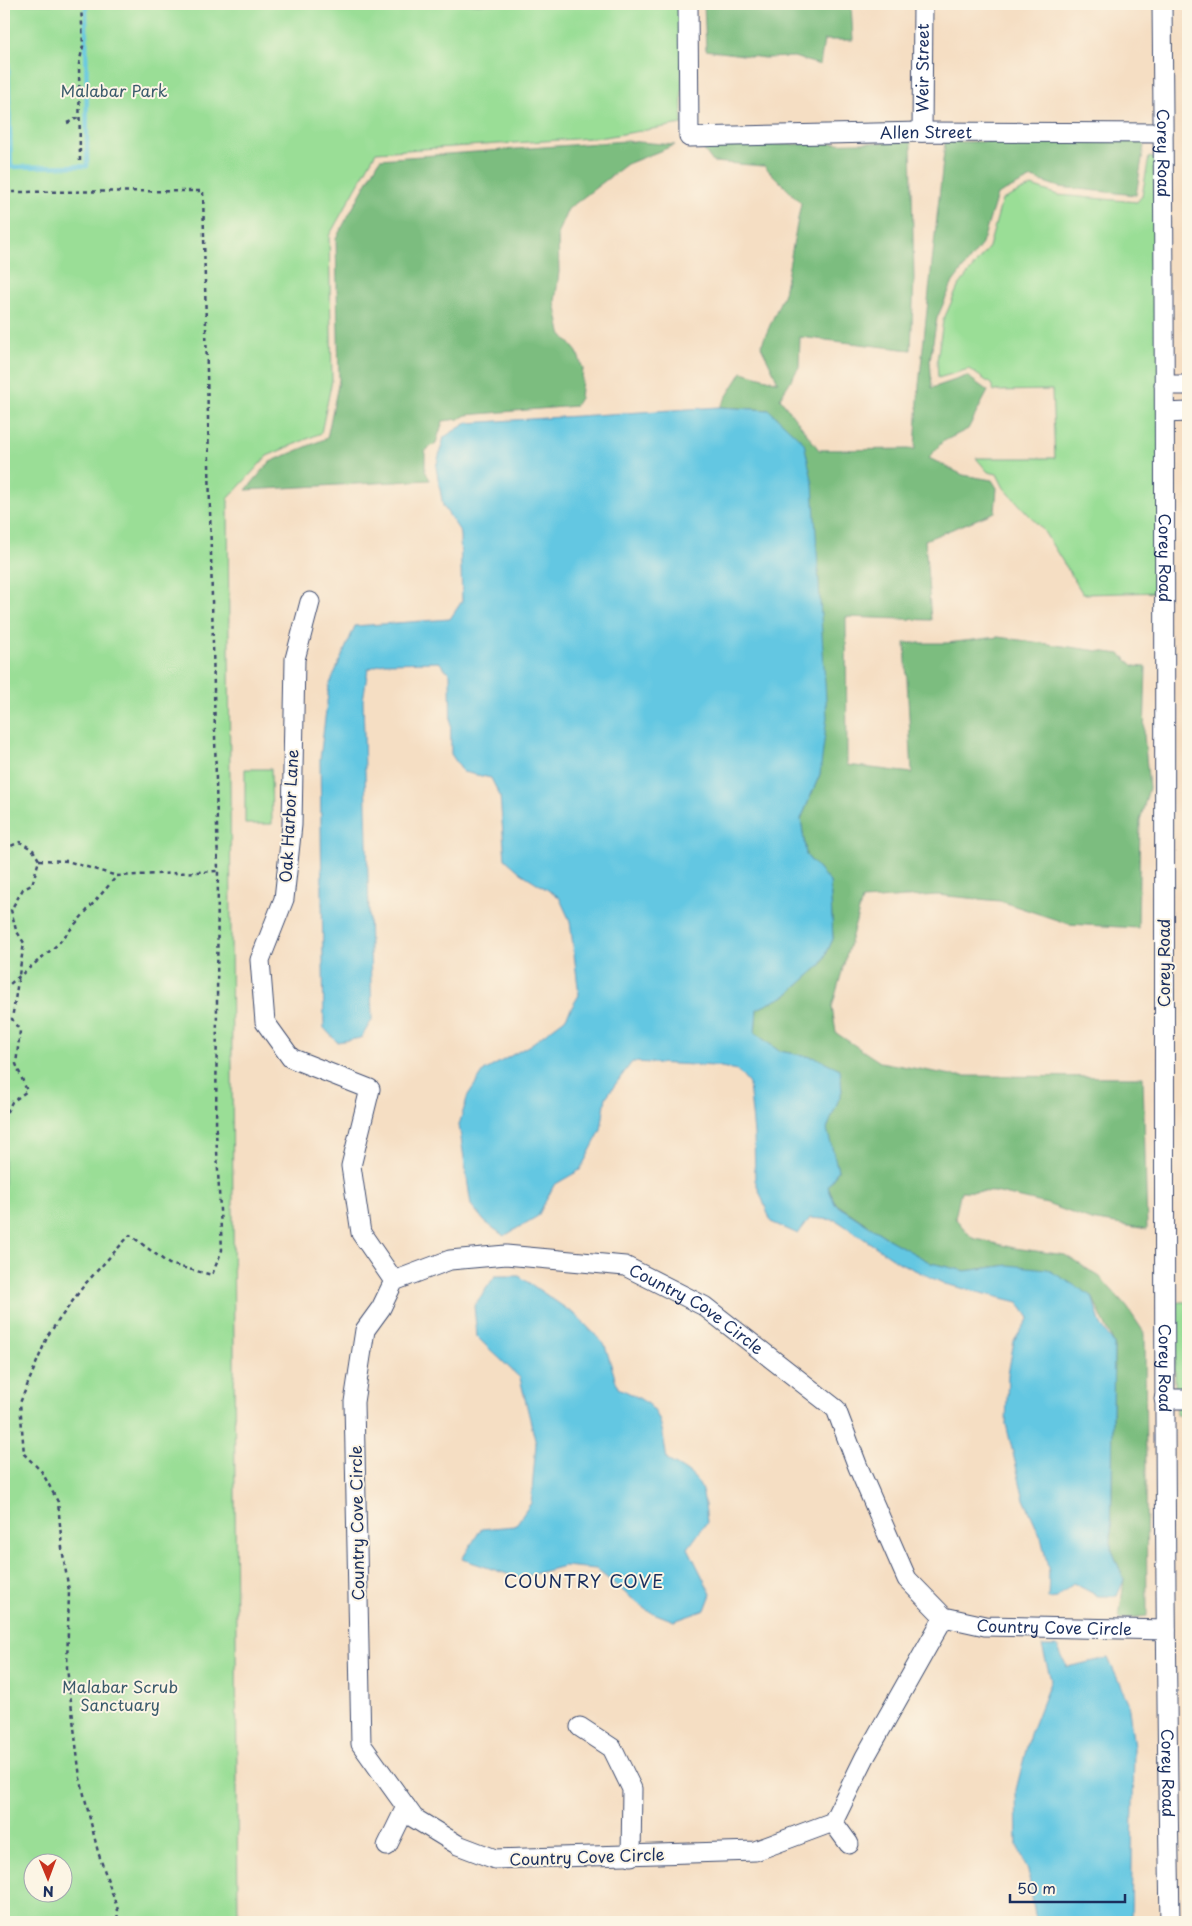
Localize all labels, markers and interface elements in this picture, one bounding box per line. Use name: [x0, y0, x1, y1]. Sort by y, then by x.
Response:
street label: Weir Street: [909, 23, 934, 113]
park label: Malabar Park: [60, 78, 168, 102]
street label: Corey Road: [1152, 109, 1177, 197]
street label: Allen Street: [880, 119, 973, 144]
street label: Corey Road: [1154, 514, 1178, 602]
street label: Oak Harbor Lane: [273, 749, 303, 883]
street label: Corey Road: [1151, 919, 1175, 1007]
street label: Country Cove Circle: [625, 1257, 769, 1359]
street label: Corey Road: [1154, 1324, 1178, 1412]
street label: Country Cove Circle: [343, 1445, 369, 1601]
district label: COUNTRY COVE: [504, 1567, 664, 1594]
street label: Country Cove Circle: [974, 1612, 1132, 1640]
park label: Malabar Scrub Sanctuary: [62, 1674, 178, 1716]
street label: Corey Road: [1156, 1728, 1181, 1818]
street label: Country Cove Circle: [509, 1841, 665, 1871]
north arrow: [22, 1854, 72, 1904]
scale bar: [1010, 1871, 1124, 1903]
text: 50 m: [1017, 1876, 1056, 1899]
text: N: [43, 1881, 54, 1902]

